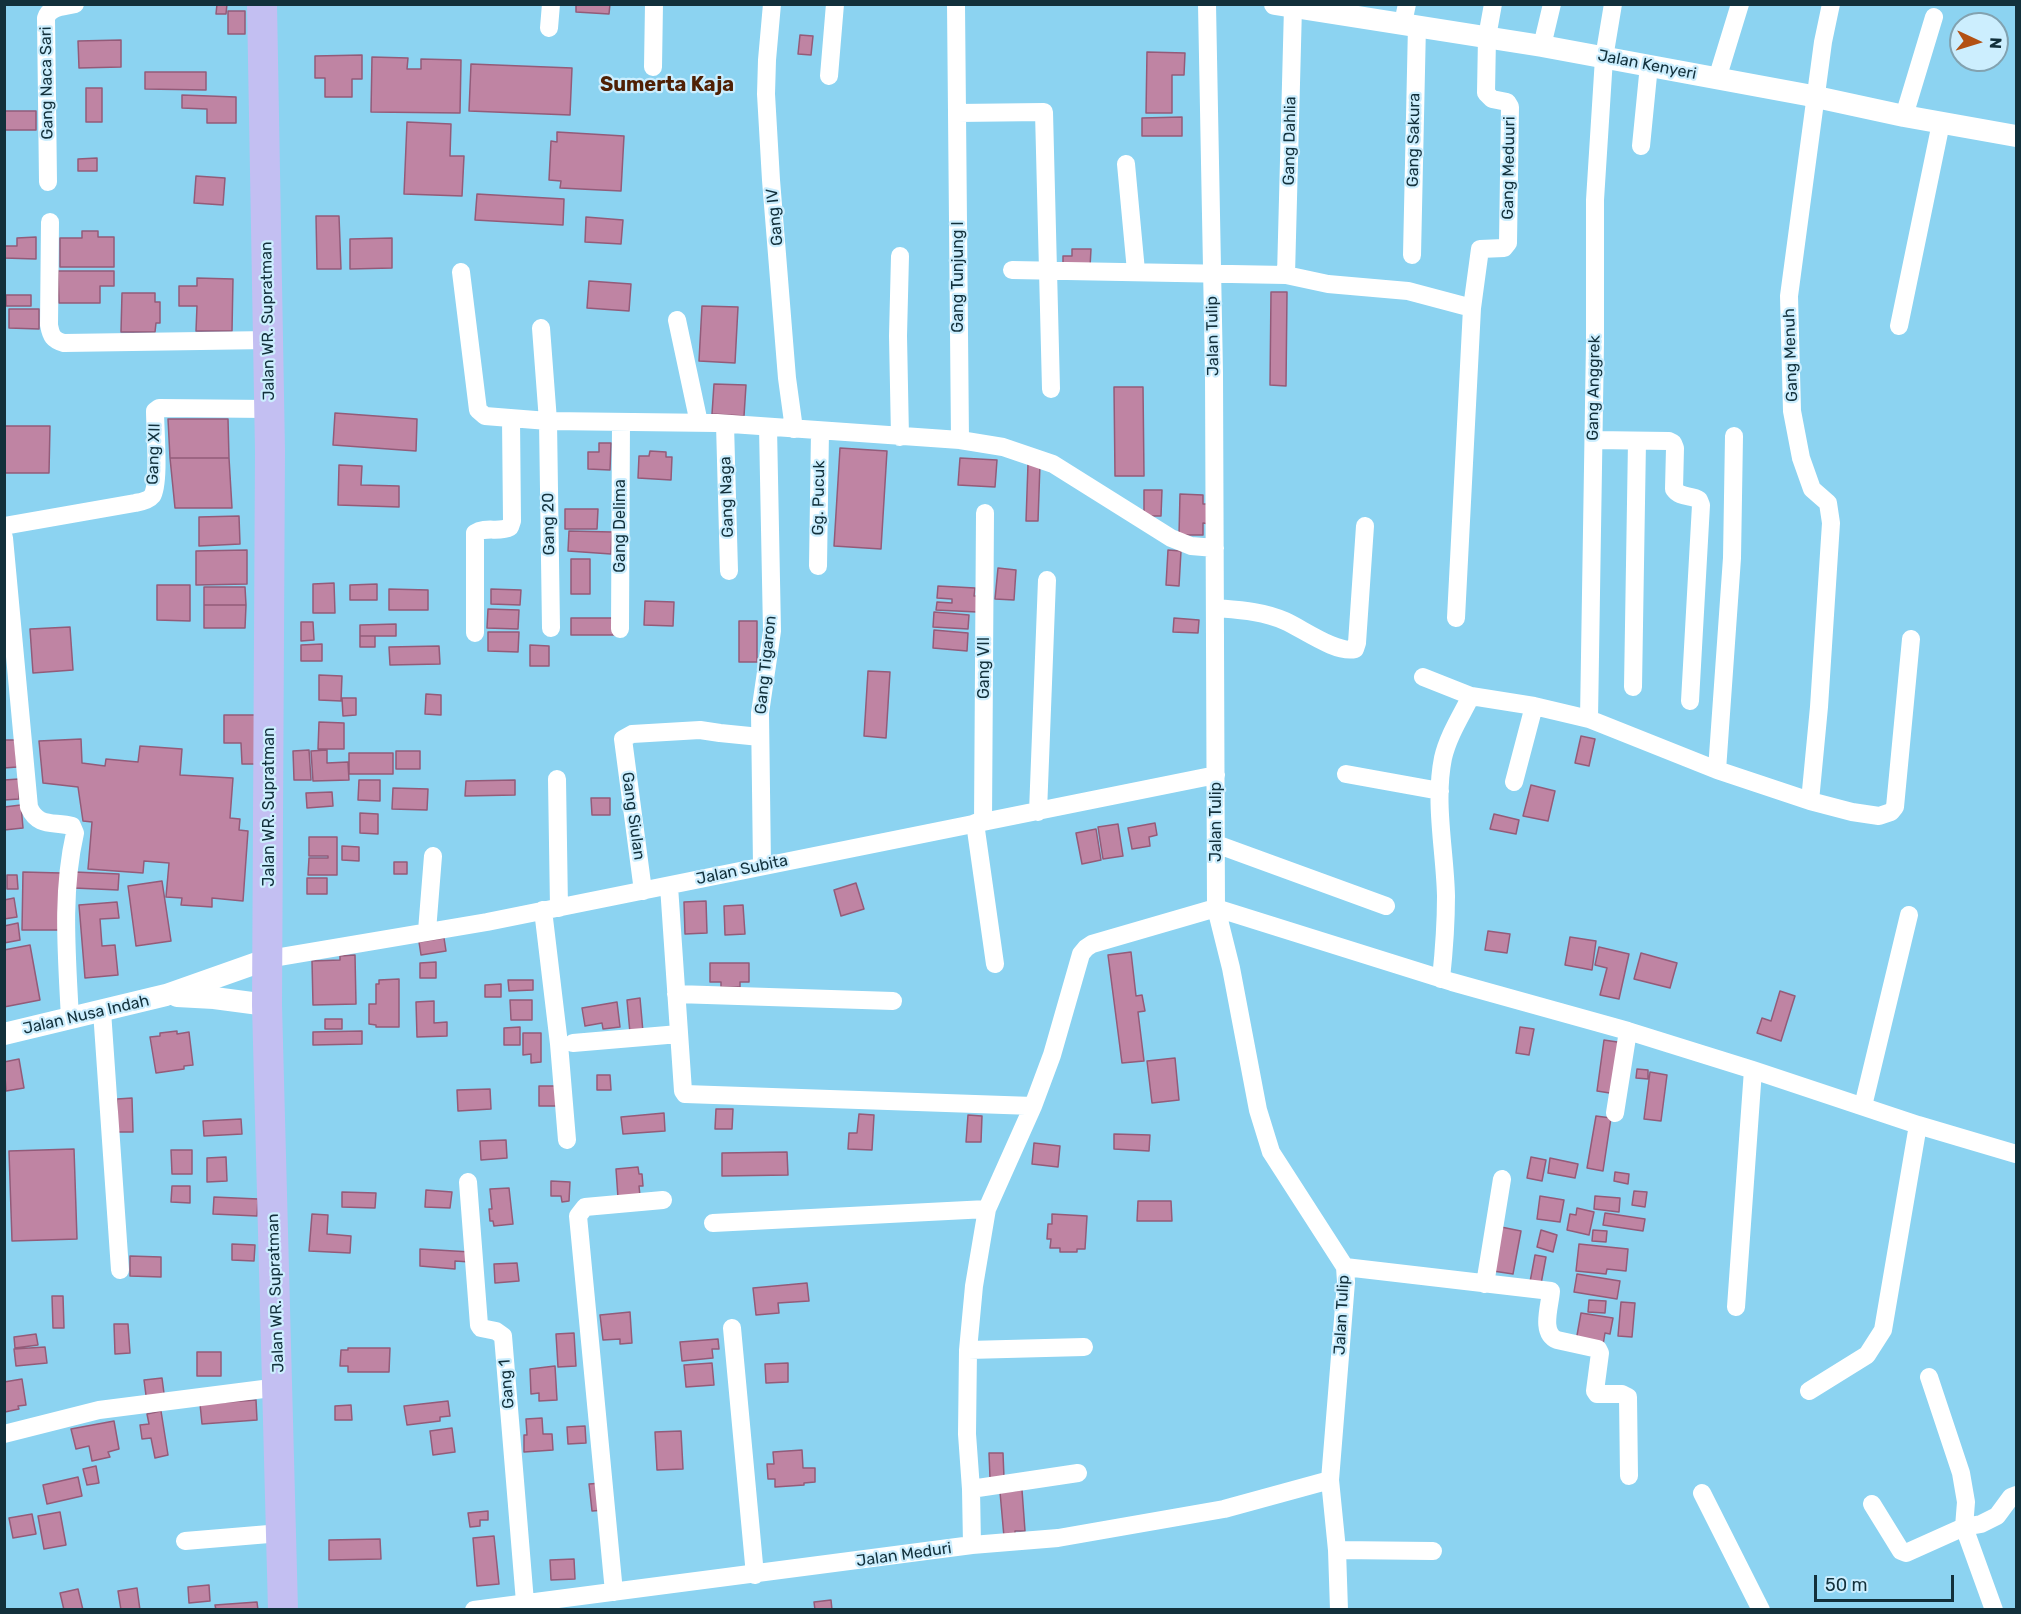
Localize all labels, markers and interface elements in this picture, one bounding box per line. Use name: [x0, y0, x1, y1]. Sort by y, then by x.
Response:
north arrow: [1949, 12, 2009, 72]
street label: Gang Naca Sari: [36, 26, 58, 140]
text: N: [1986, 37, 2005, 50]
street label: Jalan Kenyeri: [1596, 46, 1698, 84]
district label: Sumerta Kaja: [600, 73, 734, 97]
street label: Gang Sakura: [1404, 93, 1424, 187]
street label: Gang Dahlia: [1280, 96, 1300, 186]
street label: Gang Meduuri: [1499, 116, 1519, 220]
street label: Gang IV: [762, 187, 788, 247]
street label: Gang Tunjung I: [948, 221, 968, 333]
street label: Jalan WR. Supratman: [257, 241, 279, 401]
street label: Jalan Tulip: [1203, 296, 1223, 376]
street label: Gang Menuh: [1780, 308, 1802, 402]
street label: Gang Anggrek: [1583, 335, 1605, 441]
street label: Gang XII: [143, 423, 165, 485]
street label: Gang Naga: [716, 456, 738, 538]
street label: Gg. Pucuk: [809, 460, 829, 536]
street label: Gang Delima: [610, 479, 630, 573]
street label: Gang 20: [539, 493, 559, 555]
street label: Gang Tigaron: [751, 615, 781, 715]
street label: Gang VII: [974, 637, 994, 699]
street label: Jalan WR. Supratman: [259, 727, 279, 887]
street label: Gang Siulan: [617, 771, 649, 861]
street label: Jalan Tulip: [1206, 782, 1226, 862]
street label: Jalan Subita: [694, 851, 790, 889]
street label: Jalan Nusa Indah: [21, 991, 151, 1039]
street label: Jalan WR. Supratman: [264, 1213, 288, 1373]
street label: Jalan Tulip: [1330, 1274, 1354, 1356]
street label: Gang 1: [495, 1358, 519, 1410]
street label: Jalan Meduri: [855, 1539, 953, 1571]
scale bar: [1817, 1563, 1956, 1601]
text: 50 m: [1825, 1574, 1868, 1596]

